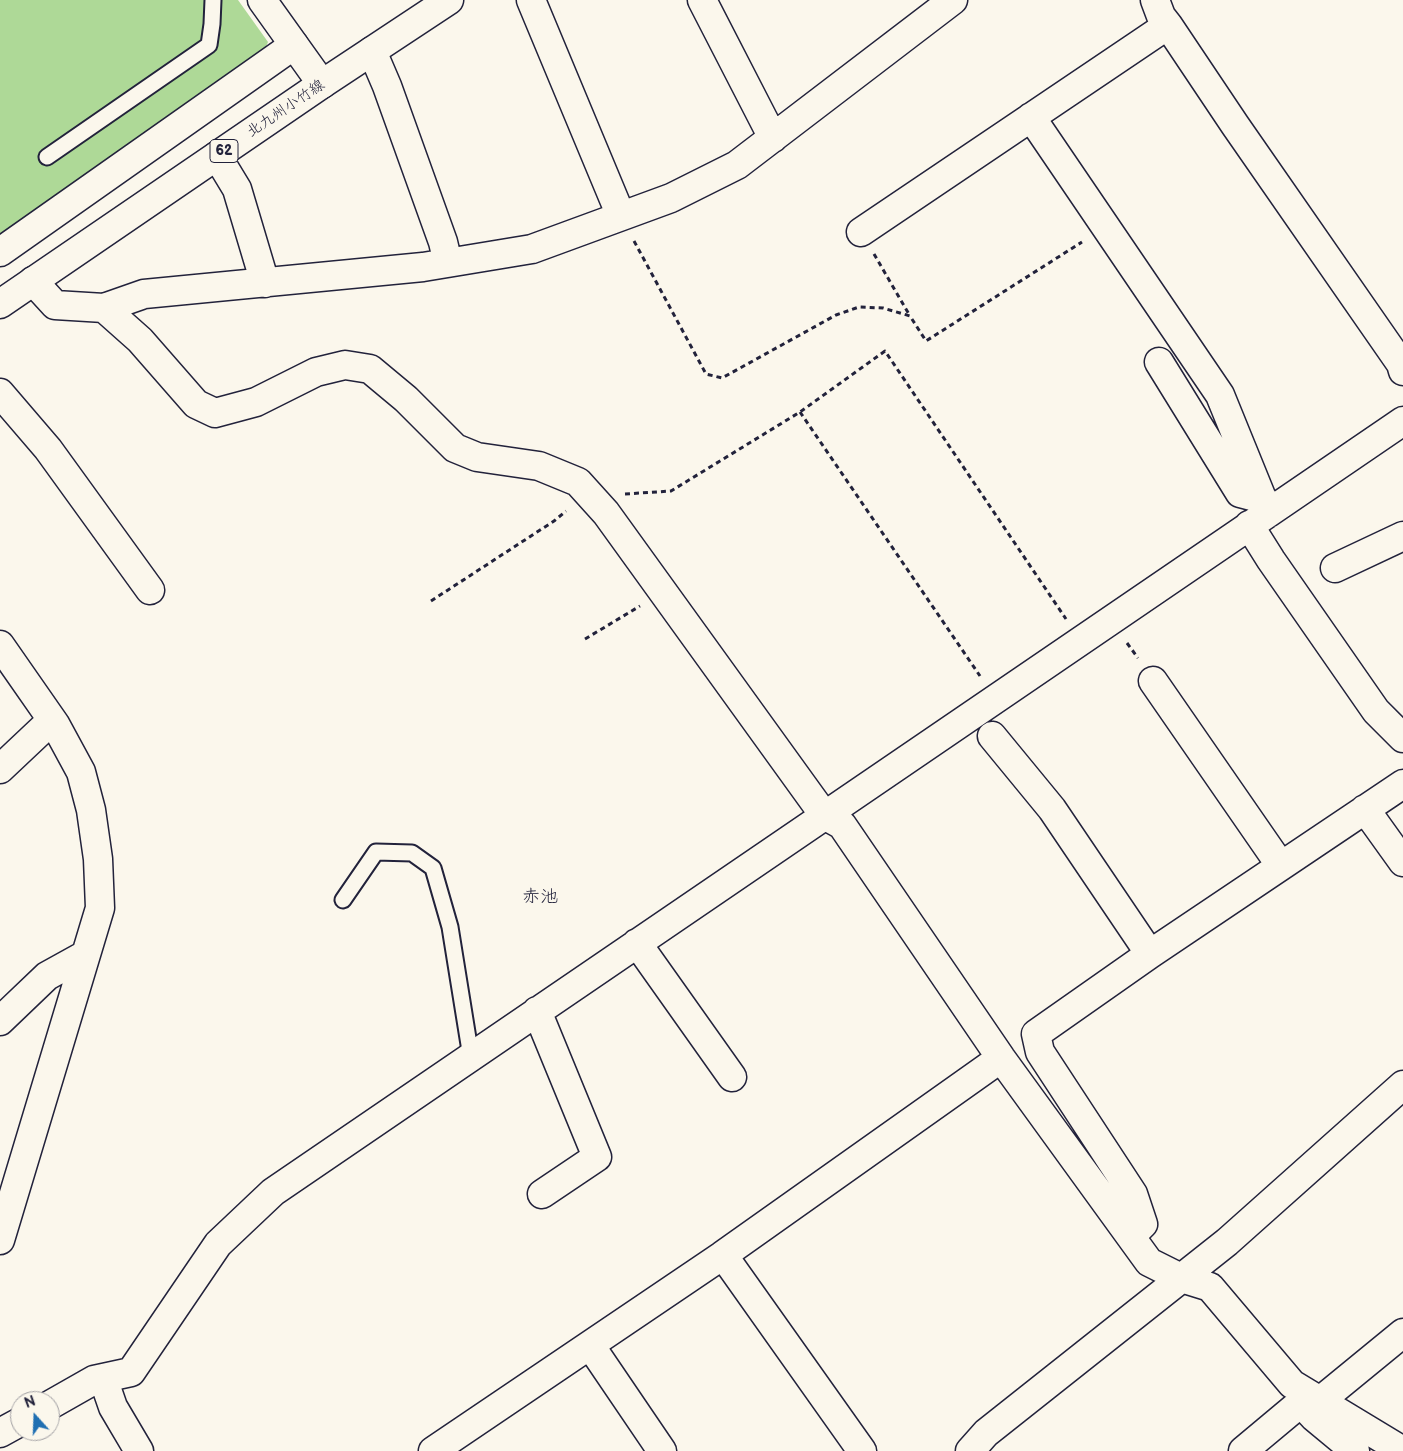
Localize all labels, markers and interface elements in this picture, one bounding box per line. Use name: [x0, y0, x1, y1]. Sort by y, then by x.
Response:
street label: 北九州小竹線: [244, 76, 328, 142]
road number: 62: [210, 140, 238, 162]
district label: 赤池: [522, 886, 558, 908]
north arrow: [10, 1391, 60, 1441]
text: N: [22, 1393, 38, 1412]

